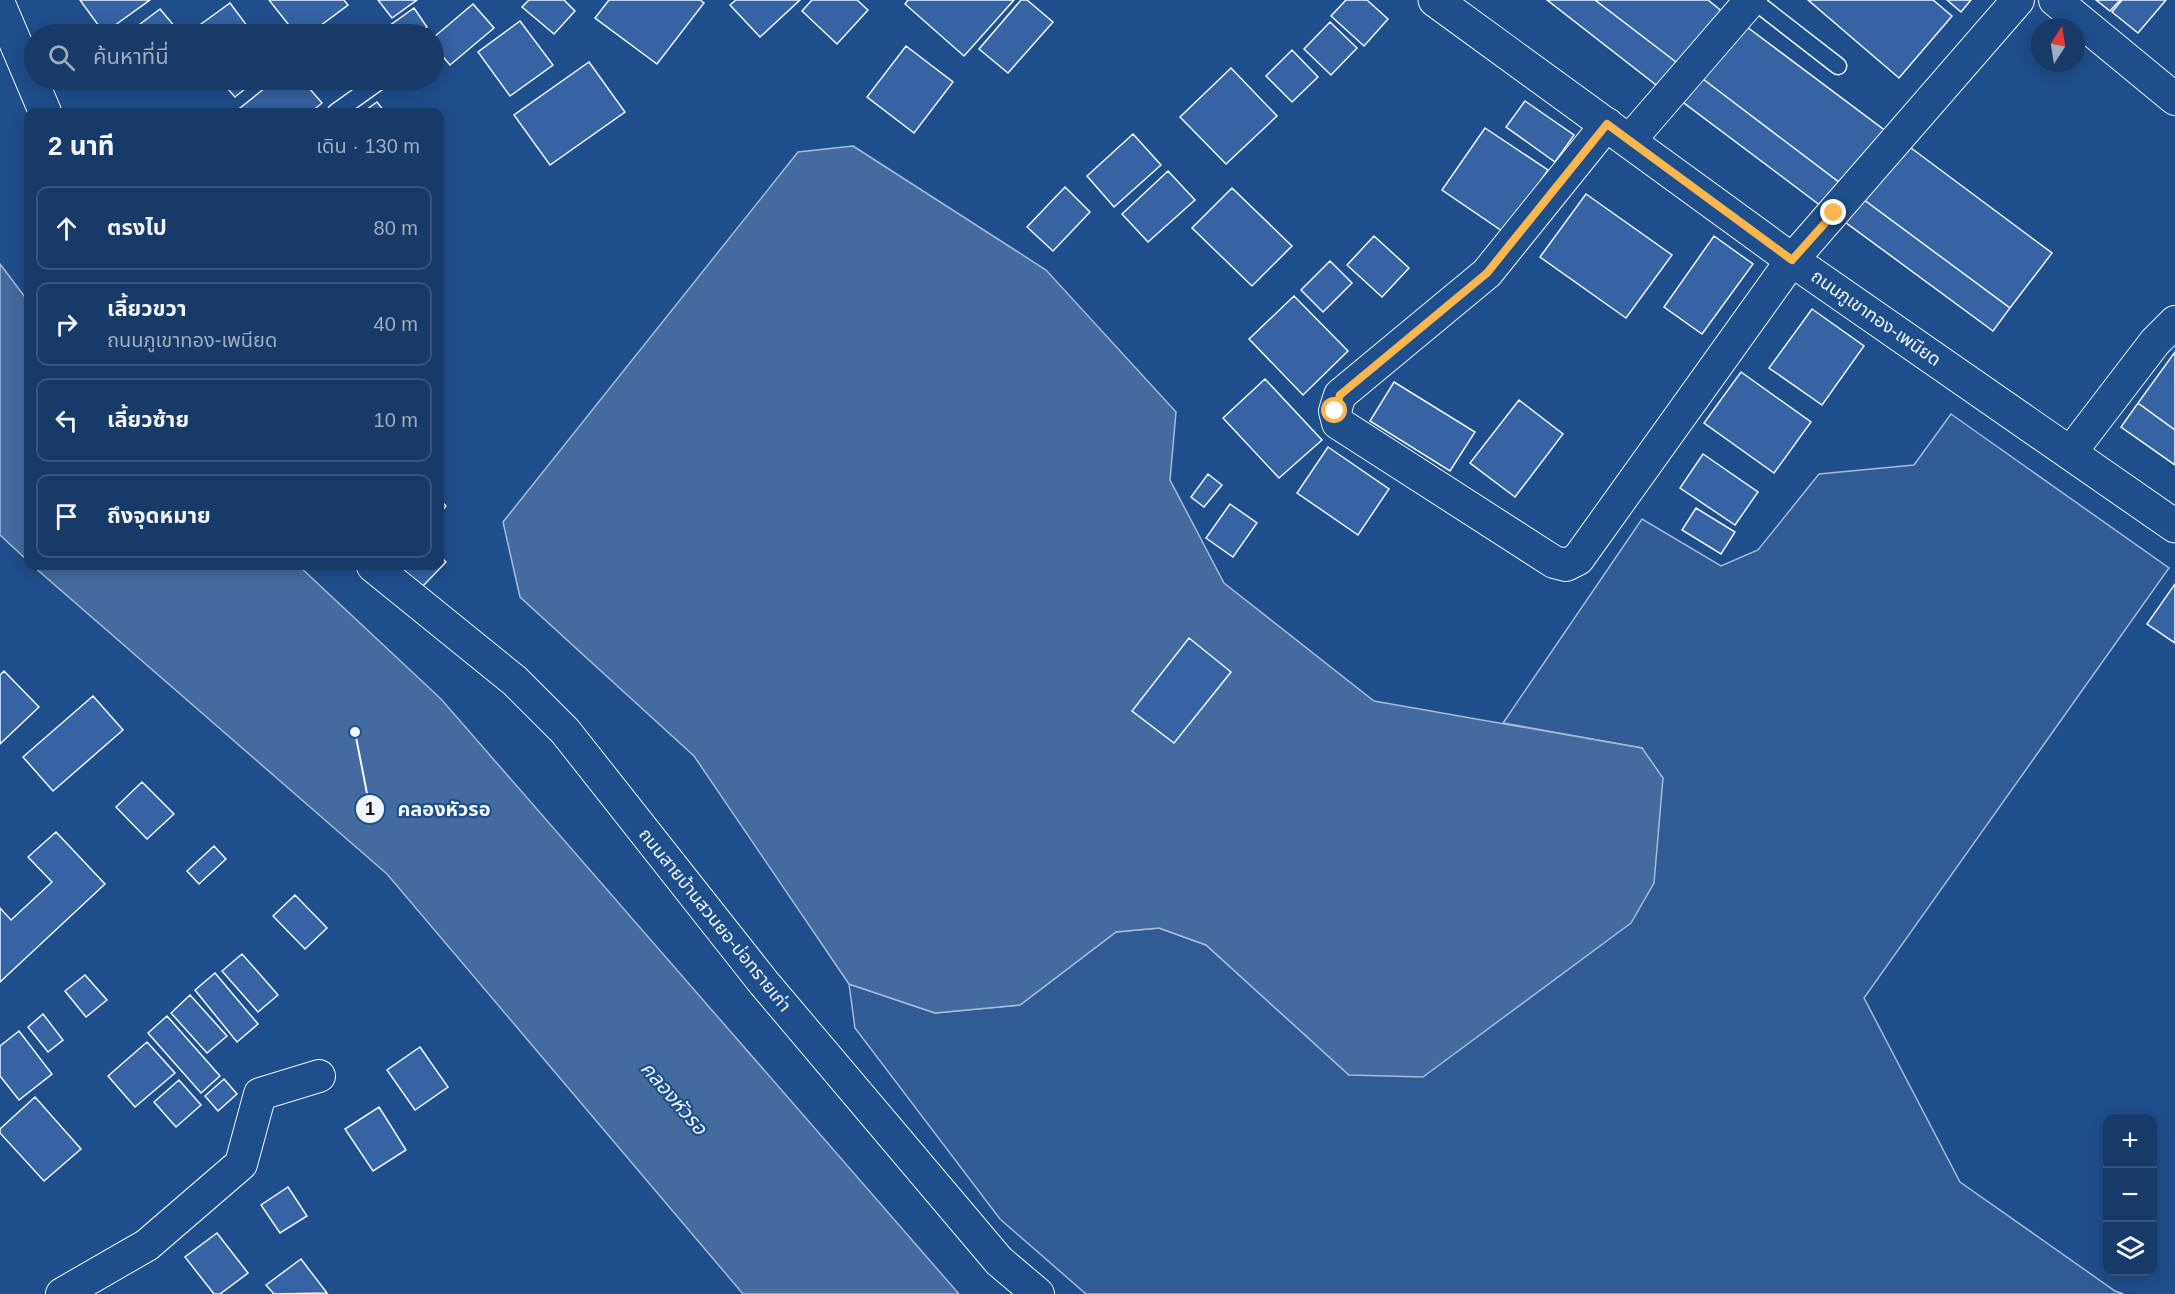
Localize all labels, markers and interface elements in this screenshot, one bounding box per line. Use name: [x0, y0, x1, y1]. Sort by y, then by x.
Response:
north arrow: [2031, 18, 2085, 72]
search box: [24, 24, 444, 90]
icon: search: [45, 41, 78, 74]
text: ค้นหาที่นี่: [93, 44, 169, 69]
text: 2 นาที: [48, 131, 115, 161]
text: เดิน · 130 m: [316, 135, 420, 157]
route end: [1820, 199, 1846, 225]
icon: ahead: [50, 212, 83, 245]
text: ตรงไป: [107, 215, 167, 240]
text: 80 m: [374, 217, 418, 239]
street label: ถนนภูเขาทอง-เพนียด: [1806, 266, 1945, 372]
text: เลี้ยวขวา: [107, 296, 187, 321]
icon: right: [50, 308, 83, 341]
text: 40 m: [374, 313, 418, 335]
text: ถนนภูเขาทอง-เพนียด: [107, 329, 277, 351]
route start: [1321, 397, 1347, 423]
icon: left: [50, 404, 83, 437]
text: เลี้ยวซ้าย: [107, 407, 189, 432]
text: 10 m: [374, 409, 418, 431]
icon: arrive: [50, 500, 83, 533]
text: ถึงจุดหมาย: [107, 503, 211, 528]
callout: คลองหัวรอ: [355, 790, 502, 828]
text: คลองหัวรอ: [397, 798, 491, 820]
text: 1: [365, 799, 375, 819]
street label: ถนนสายบ้านสวนยอ-บ่อทรายเก่า: [635, 824, 795, 1016]
water label: คลองหัวรอ: [637, 1057, 712, 1140]
map controls: [2103, 1114, 2157, 1276]
button: +: [2103, 1114, 2157, 1168]
button: −: [2103, 1168, 2157, 1222]
button: layers: [2103, 1222, 2157, 1276]

